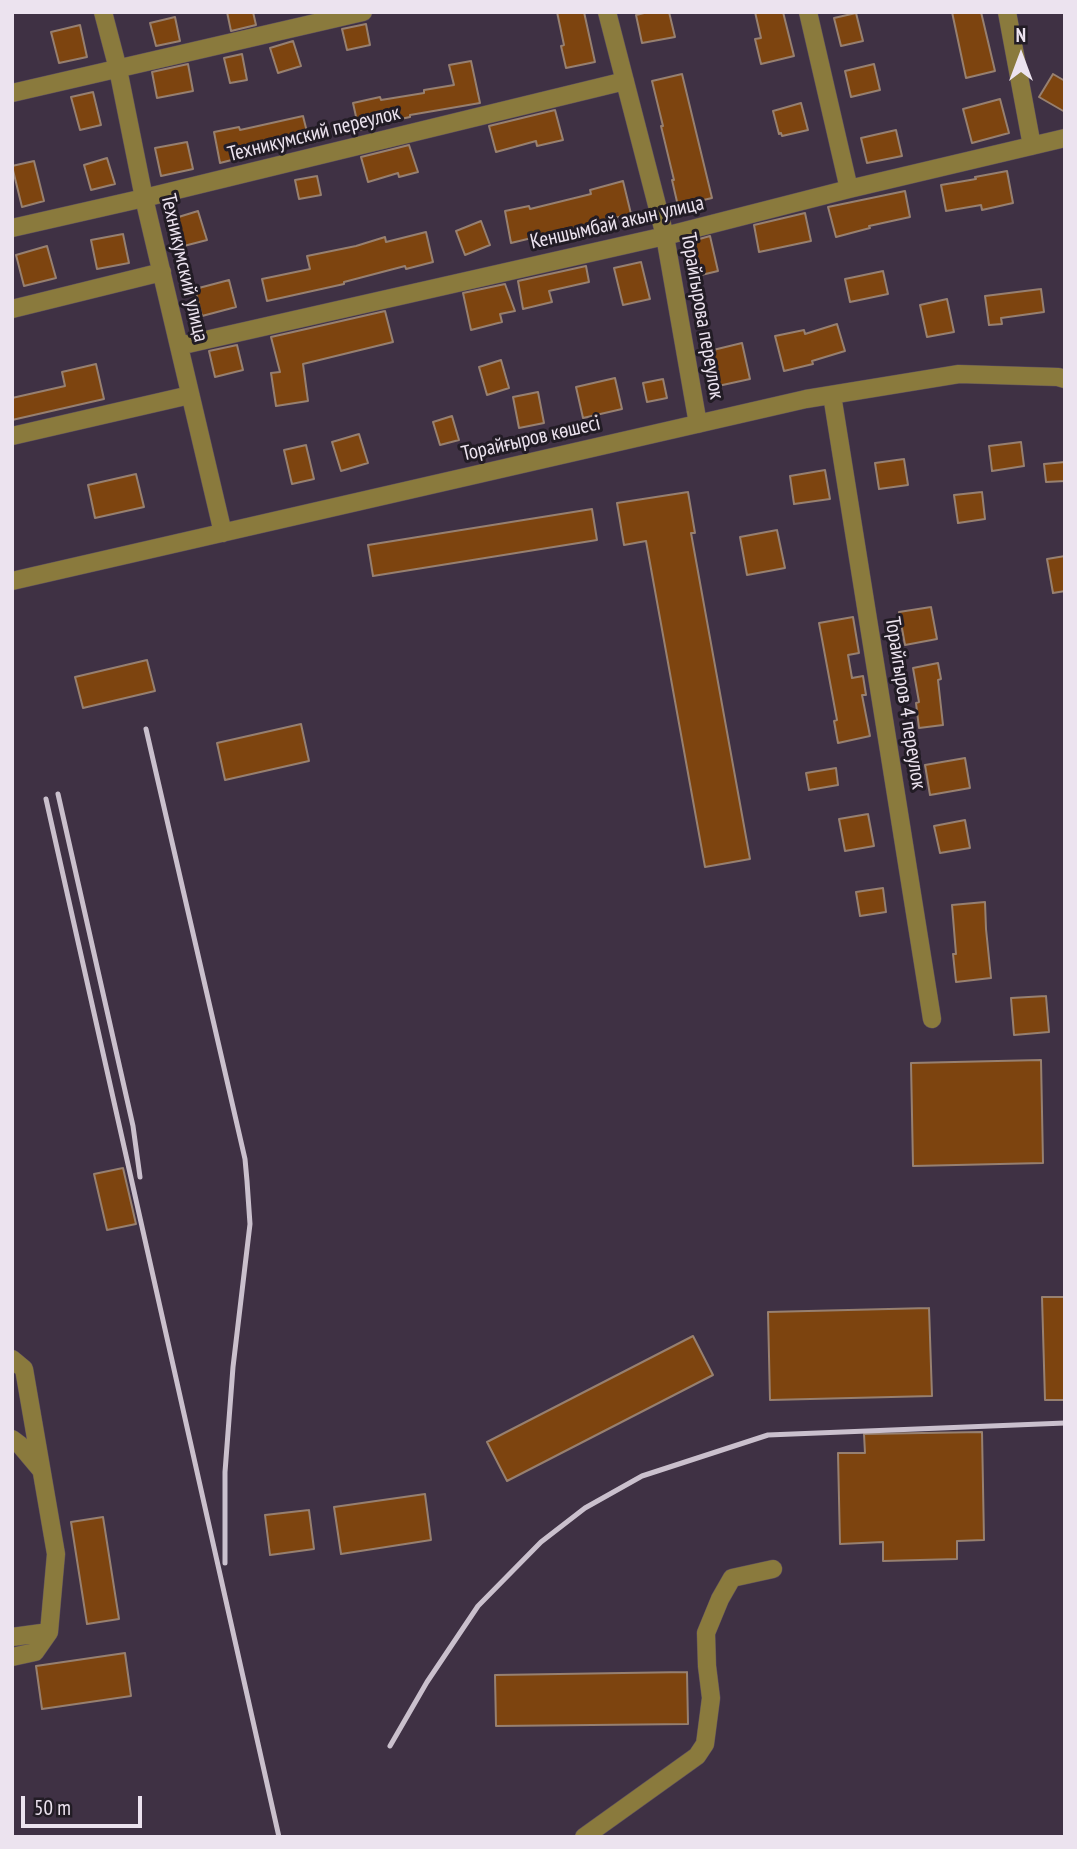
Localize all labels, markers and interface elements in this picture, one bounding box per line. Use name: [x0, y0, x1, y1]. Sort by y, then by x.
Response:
north arrow: [986, 21, 1056, 91]
text: N: [1016, 23, 1026, 47]
street label: Техникумский переулок: [225, 100, 403, 168]
street label: Кеншымбай акын улица: [528, 191, 706, 255]
street label: Техникумский улица: [155, 192, 213, 344]
street label: Торайгырова переулок: [675, 231, 729, 401]
street label: Торайғыров көшесі: [459, 411, 603, 467]
street label: Торайгыров 4 переулок: [879, 615, 931, 791]
scale bar: [24, 1783, 145, 1827]
text: 50 m: [34, 1794, 71, 1821]

